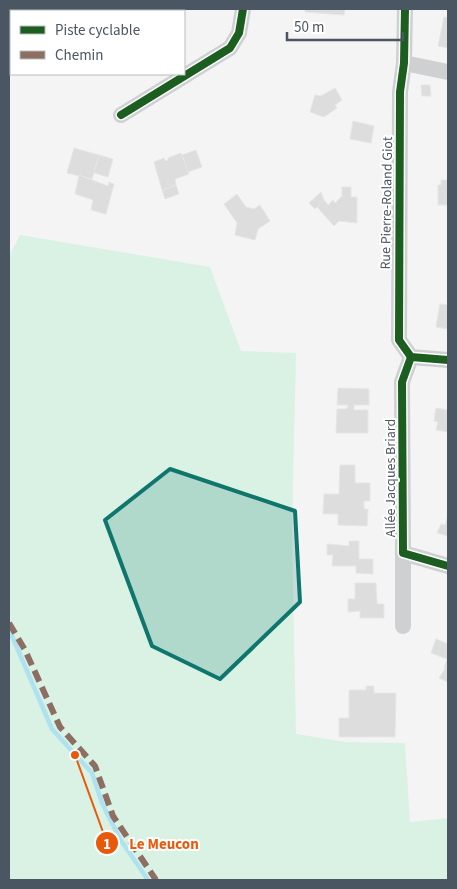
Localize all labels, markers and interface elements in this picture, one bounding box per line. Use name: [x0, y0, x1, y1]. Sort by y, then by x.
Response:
legend: [10, 10, 185, 75]
scale bar: [287, 10, 403, 42]
text: 50 m: [294, 17, 324, 38]
text: Piste cyclable: [55, 20, 140, 41]
text: Chemin: [55, 45, 104, 66]
street label: Rue Pierre-Roland Giot: [376, 136, 398, 270]
street label: Allée Jacques Briard: [381, 419, 401, 537]
callout: Le Meucon: [94, 828, 209, 858]
text: 1: [103, 834, 111, 855]
text: Le Meucon: [129, 834, 199, 855]

